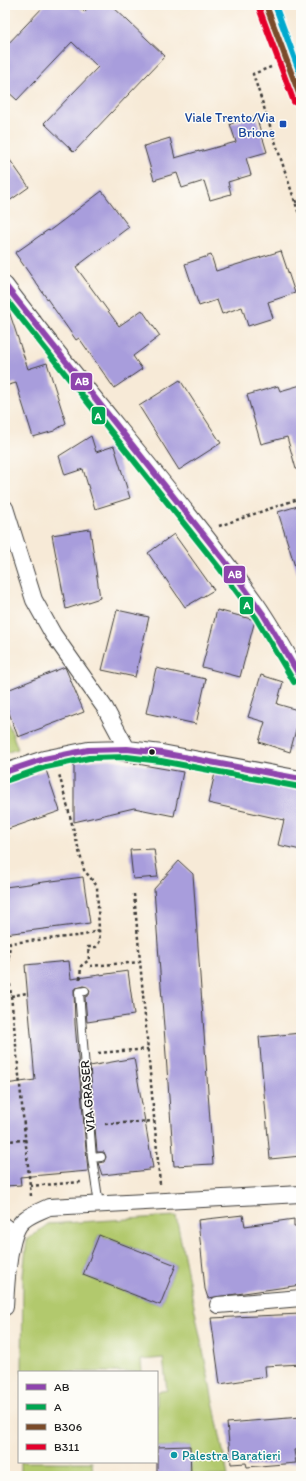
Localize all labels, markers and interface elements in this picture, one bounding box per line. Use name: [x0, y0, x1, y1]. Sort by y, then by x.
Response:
place label: Viale Trento/Via Brione: [185, 110, 276, 140]
marker: Viale Trento/Via Brione: [278, 119, 288, 129]
line badge: AB: [70, 372, 93, 391]
text: AB: [74, 375, 89, 388]
line badge: A: [91, 406, 106, 425]
text: A: [93, 410, 102, 423]
line badge: AB: [223, 565, 246, 584]
text: AB: [227, 568, 242, 581]
line badge: A: [239, 596, 254, 615]
text: A: [242, 599, 251, 612]
unlabelled marker: [147, 747, 157, 757]
street label: VIA GRASER: [77, 1060, 98, 1132]
legend: [18, 1371, 158, 1463]
text: AB: [54, 1380, 70, 1394]
text: A: [54, 1400, 62, 1414]
text: B306: [54, 1420, 82, 1434]
text: B311: [54, 1440, 80, 1454]
place label: Palestra Baratieri: [182, 1448, 281, 1463]
marker: Palestra Baratieri: [169, 1450, 179, 1460]

